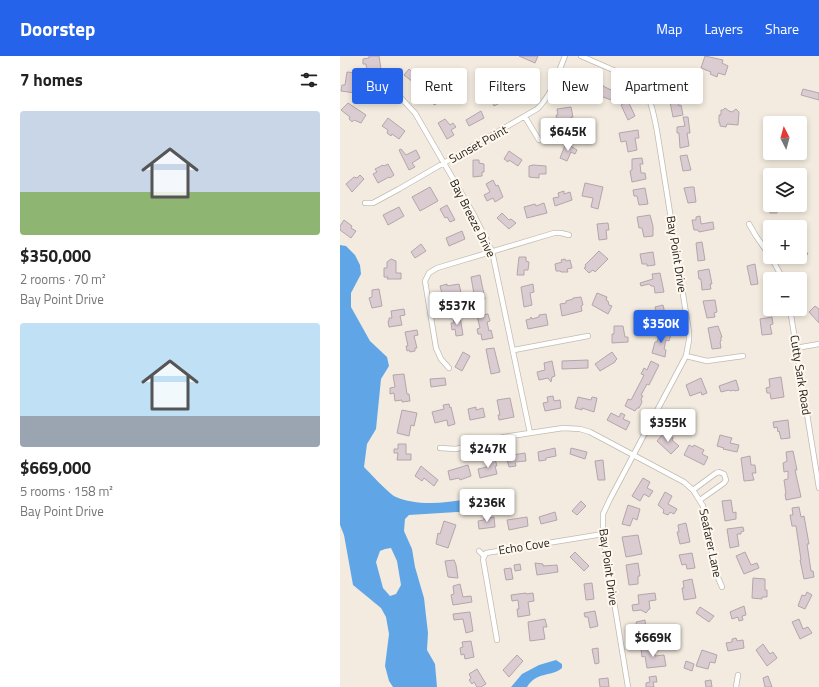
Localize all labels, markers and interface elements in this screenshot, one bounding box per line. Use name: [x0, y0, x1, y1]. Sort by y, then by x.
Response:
text: Doorstep: [20, 14, 95, 43]
text: Map: [656, 18, 682, 39]
text: Layers: [704, 18, 743, 39]
text: Share: [765, 18, 799, 39]
text: 7 homes: [20, 67, 83, 93]
chip: Buy: [352, 68, 403, 104]
chip: Rent: [411, 68, 467, 104]
chip: Filters: [475, 68, 540, 104]
chip: New: [548, 68, 603, 104]
chip: Apartment: [611, 68, 703, 104]
icon: filters: [298, 69, 320, 91]
north arrow: [763, 116, 807, 160]
map controls: [763, 116, 807, 316]
pin: $645K: [540, 118, 596, 152]
street label: Sunset Point: [445, 120, 511, 168]
text: $645K: [550, 121, 586, 141]
icon: home: [134, 137, 206, 209]
button: layers: [763, 168, 807, 212]
street label: Bay Breeze Drive: [445, 176, 501, 260]
street label: Bay Point Drive: [662, 214, 692, 294]
button: +: [763, 220, 807, 264]
text: $350,000: [20, 243, 91, 269]
text: 2 rooms · 70 m²: [20, 269, 106, 289]
button: −: [763, 272, 807, 316]
text: Bay Point Drive: [20, 289, 104, 309]
pin: $537K: [429, 292, 485, 326]
text: $537K: [439, 295, 475, 315]
pin: $350K: [633, 310, 689, 344]
text: $350K: [643, 313, 679, 333]
street label: Cutty Sark Road: [785, 334, 817, 416]
icon: home: [134, 349, 206, 421]
pin: $355K: [640, 409, 696, 443]
text: $355K: [650, 412, 686, 432]
pin: $247K: [460, 435, 516, 469]
text: $247K: [470, 438, 506, 458]
text: $669,000: [20, 455, 91, 481]
text: 5 rooms · 158 m²: [20, 481, 113, 501]
pin: $236K: [459, 489, 515, 523]
text: $236K: [469, 492, 505, 512]
text: Bay Point Drive: [20, 501, 104, 521]
street label: Seafarer Lane: [694, 507, 728, 579]
street label: Bay Point Drive: [594, 527, 624, 607]
street label: Echo Cove: [497, 533, 551, 559]
pin: $669K: [625, 624, 681, 658]
text: $669K: [635, 627, 671, 647]

